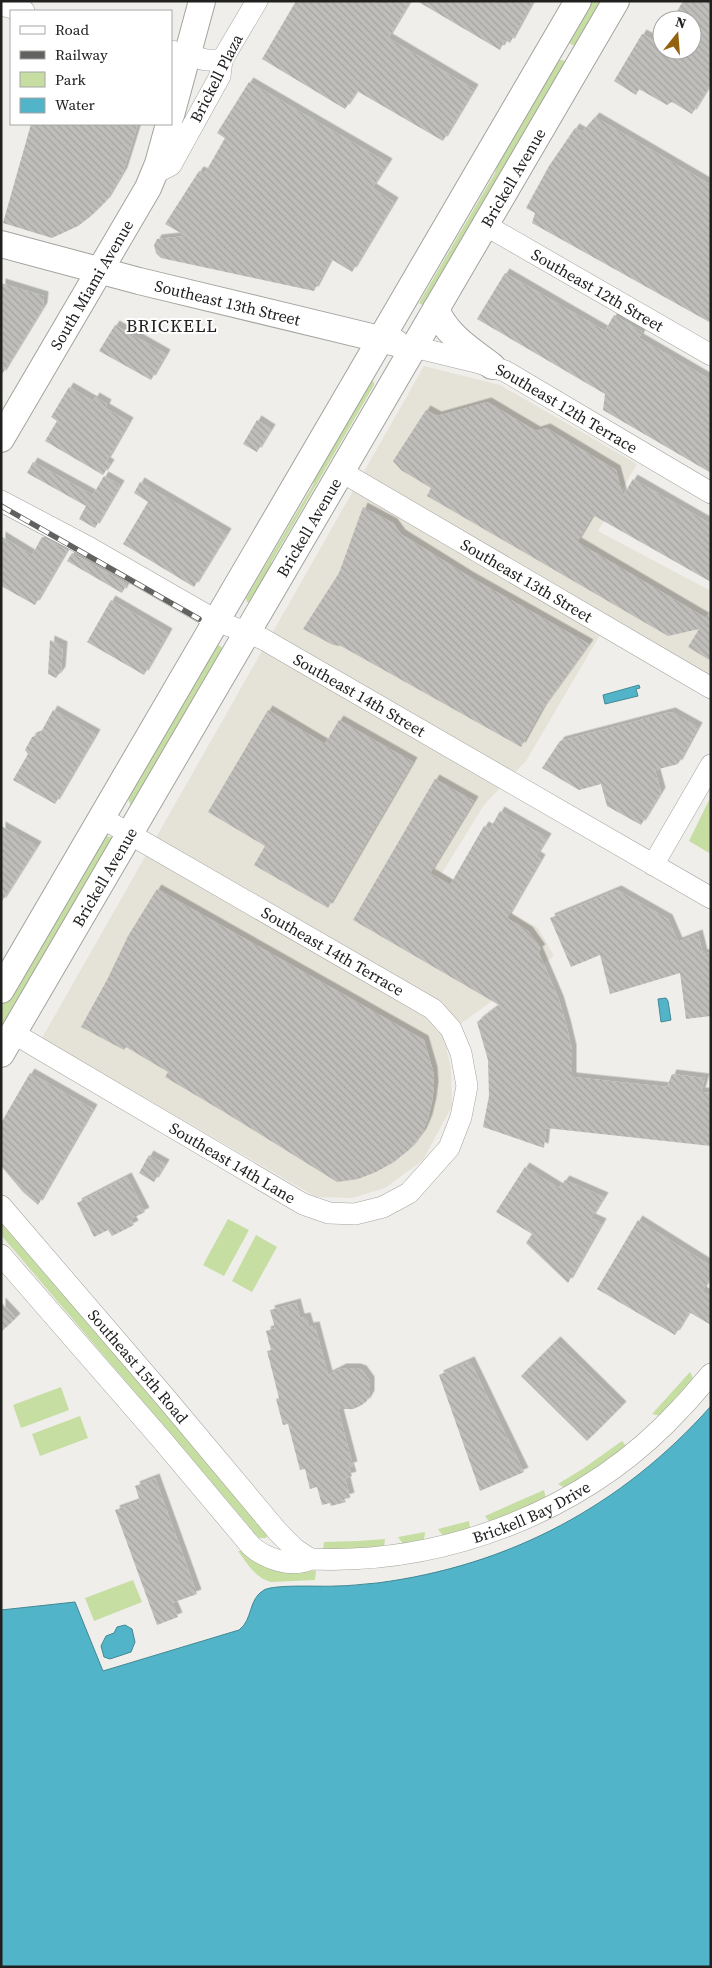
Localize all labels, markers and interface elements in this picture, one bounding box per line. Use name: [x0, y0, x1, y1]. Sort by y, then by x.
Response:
legend: [10, 10, 172, 125]
north arrow: [652, 10, 702, 60]
text: N: [673, 12, 689, 34]
text: Road: [55, 19, 89, 40]
street label: Brickell Plaza: [184, 29, 248, 126]
text: Railway: [55, 44, 108, 65]
text: Park: [55, 69, 87, 90]
text: Water: [55, 94, 96, 115]
street label: Brickell Avenue: [475, 124, 551, 231]
street label: South Miami Avenue: [45, 215, 138, 354]
street label: Southeast 12th Street: [528, 243, 668, 337]
street label: Southeast 13th Street: [153, 274, 303, 331]
district label: BRICKELL: [126, 313, 218, 338]
street label: Southeast 12th Terrace: [493, 358, 642, 458]
street label: Brickell Avenue: [271, 474, 346, 581]
street label: Southeast 13th Street: [457, 533, 597, 628]
street label: Southeast 14th Street: [289, 648, 430, 742]
street label: Brickell Avenue: [67, 823, 142, 931]
street label: Southeast 14th Terrace: [258, 901, 408, 1001]
street label: Southeast 14th Lane: [165, 1117, 300, 1208]
street label: Southeast 15th Road: [83, 1304, 193, 1428]
street label: Brickell Bay Drive: [470, 1476, 594, 1548]

